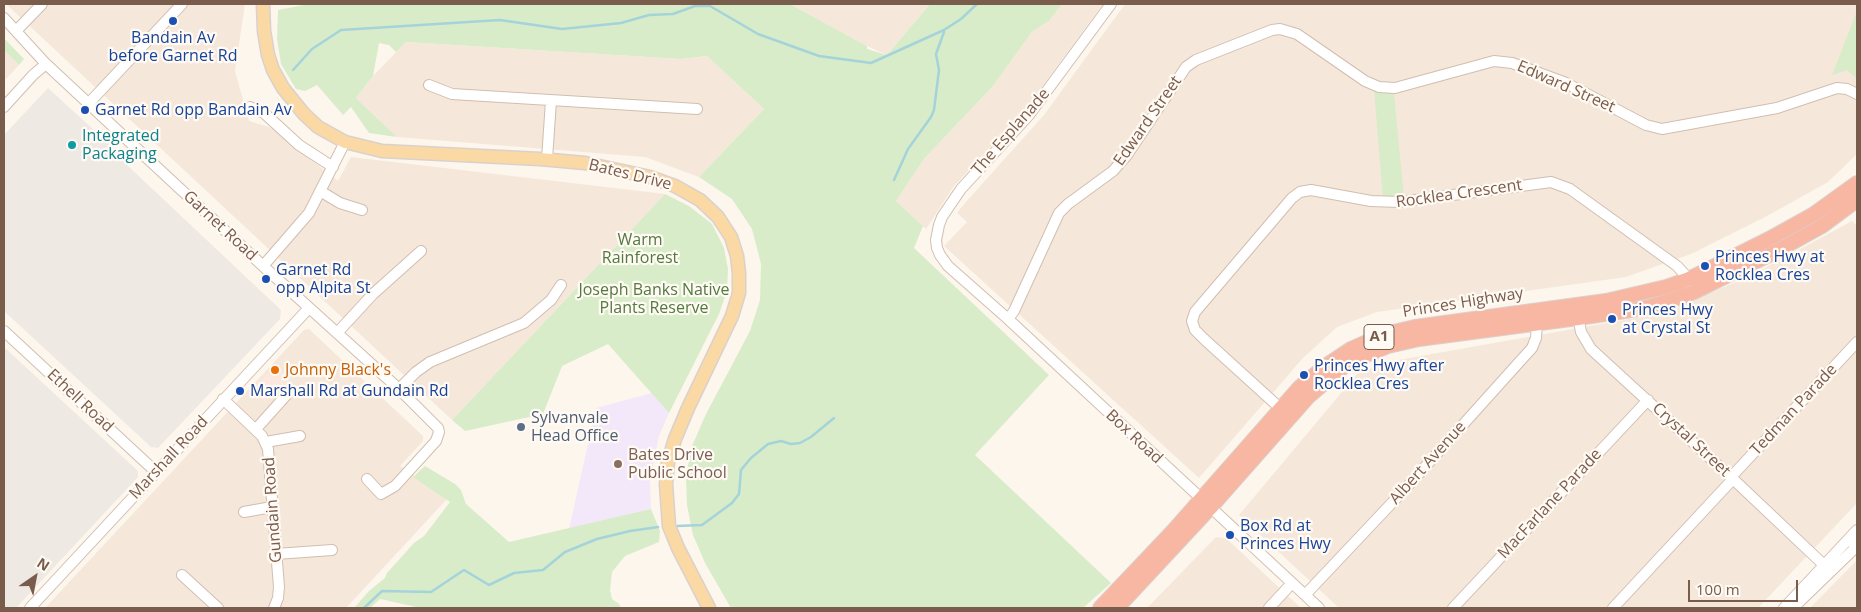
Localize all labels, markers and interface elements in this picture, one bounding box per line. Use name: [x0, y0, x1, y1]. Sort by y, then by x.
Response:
marker: Bandain Av before Garnet Rd: [167, 15, 179, 27]
place label: Bandain Av before Garnet Rd: [109, 28, 237, 66]
street label: Edward Street: [1514, 57, 1618, 117]
street label: Edward Street: [1110, 72, 1186, 170]
street label: The Esplanade: [968, 85, 1054, 179]
place label: Garnet Rd opp Bandain Av: [95, 100, 292, 120]
marker: Garnet Rd opp Bandain Av: [79, 104, 91, 116]
place label: Integrated Packaging: [82, 126, 160, 164]
marker: Integrated Packaging: [66, 139, 78, 151]
street label: Bates Drive: [587, 155, 673, 195]
street label: Rocklea Crescent: [1395, 176, 1523, 212]
street label: Garnet Road: [179, 187, 261, 265]
park label: Warm Rainforest: [602, 230, 678, 268]
place label: Princes Hwy at Rocklea Cres: [1715, 247, 1824, 285]
place label: Garnet Rd opp Alpita St: [276, 260, 371, 298]
marker: Princes Hwy at Rocklea Cres: [1699, 260, 1711, 272]
marker: Garnet Rd opp Alpita St: [260, 273, 272, 285]
park label: Joseph Banks Native Plants Reserve: [578, 280, 730, 318]
street label: Princes Highway: [1401, 284, 1525, 322]
place label: Princes Hwy at Crystal St: [1622, 300, 1713, 338]
marker: Princes Hwy at Crystal St: [1606, 313, 1618, 325]
road number: A1: [1364, 324, 1394, 350]
place label: Princes Hwy after Rocklea Cres: [1314, 356, 1444, 394]
place label: Johnny Black's: [285, 360, 391, 380]
street label: Tedman Parade: [1747, 360, 1841, 460]
marker: Johnny Black's: [269, 364, 281, 376]
street label: Ethell Road: [43, 365, 117, 437]
marker: Princes Hwy after Rocklea Cres: [1298, 369, 1310, 381]
place label: Marshall Rd at Gundain Rd: [250, 381, 449, 401]
marker: Marshall Rd at Gundain Rd: [234, 385, 246, 397]
street label: Crystal Street: [1648, 399, 1734, 481]
street label: Box Road: [1102, 406, 1166, 468]
place label: Sylvanvale Head Office: [531, 408, 619, 446]
street label: Marshall Road: [126, 412, 212, 504]
street label: Albert Avenue: [1386, 418, 1470, 508]
marker: Sylvanvale Head Office: [515, 421, 527, 433]
place label: Bates Drive Public School: [628, 445, 727, 483]
street label: MacFarlane Parade: [1494, 445, 1606, 563]
street label: Gundain Road: [260, 456, 286, 564]
marker: Bates Drive Public School: [612, 458, 624, 470]
place label: Box Rd at Princes Hwy: [1240, 516, 1331, 554]
marker: Box Rd at Princes Hwy: [1224, 529, 1236, 541]
north arrow: [10, 552, 60, 602]
text: N: [33, 553, 53, 575]
scale bar: [1691, 570, 1801, 602]
text: 100 m: [1696, 579, 1740, 599]

